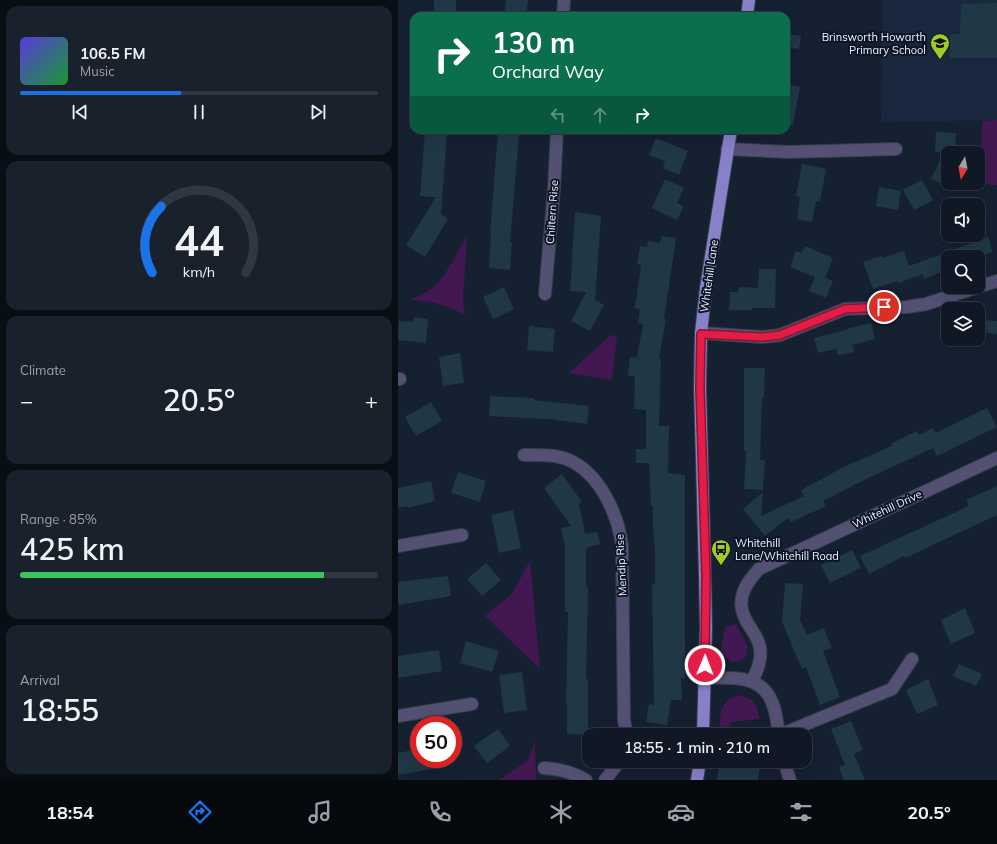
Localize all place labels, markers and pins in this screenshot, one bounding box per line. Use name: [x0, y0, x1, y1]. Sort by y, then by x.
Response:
place label: Brinsworth Howarth Primary School: [822, 30, 926, 57]
school or university icon: Brinsworth Howarth Primary School: [929, 32, 951, 60]
pin: [867, 290, 901, 324]
place label: Whitehill Lane/Whitehill Road: [735, 536, 839, 563]
bus stop icon: Whitehill Lane/Whitehill Road: [710, 538, 732, 566]

